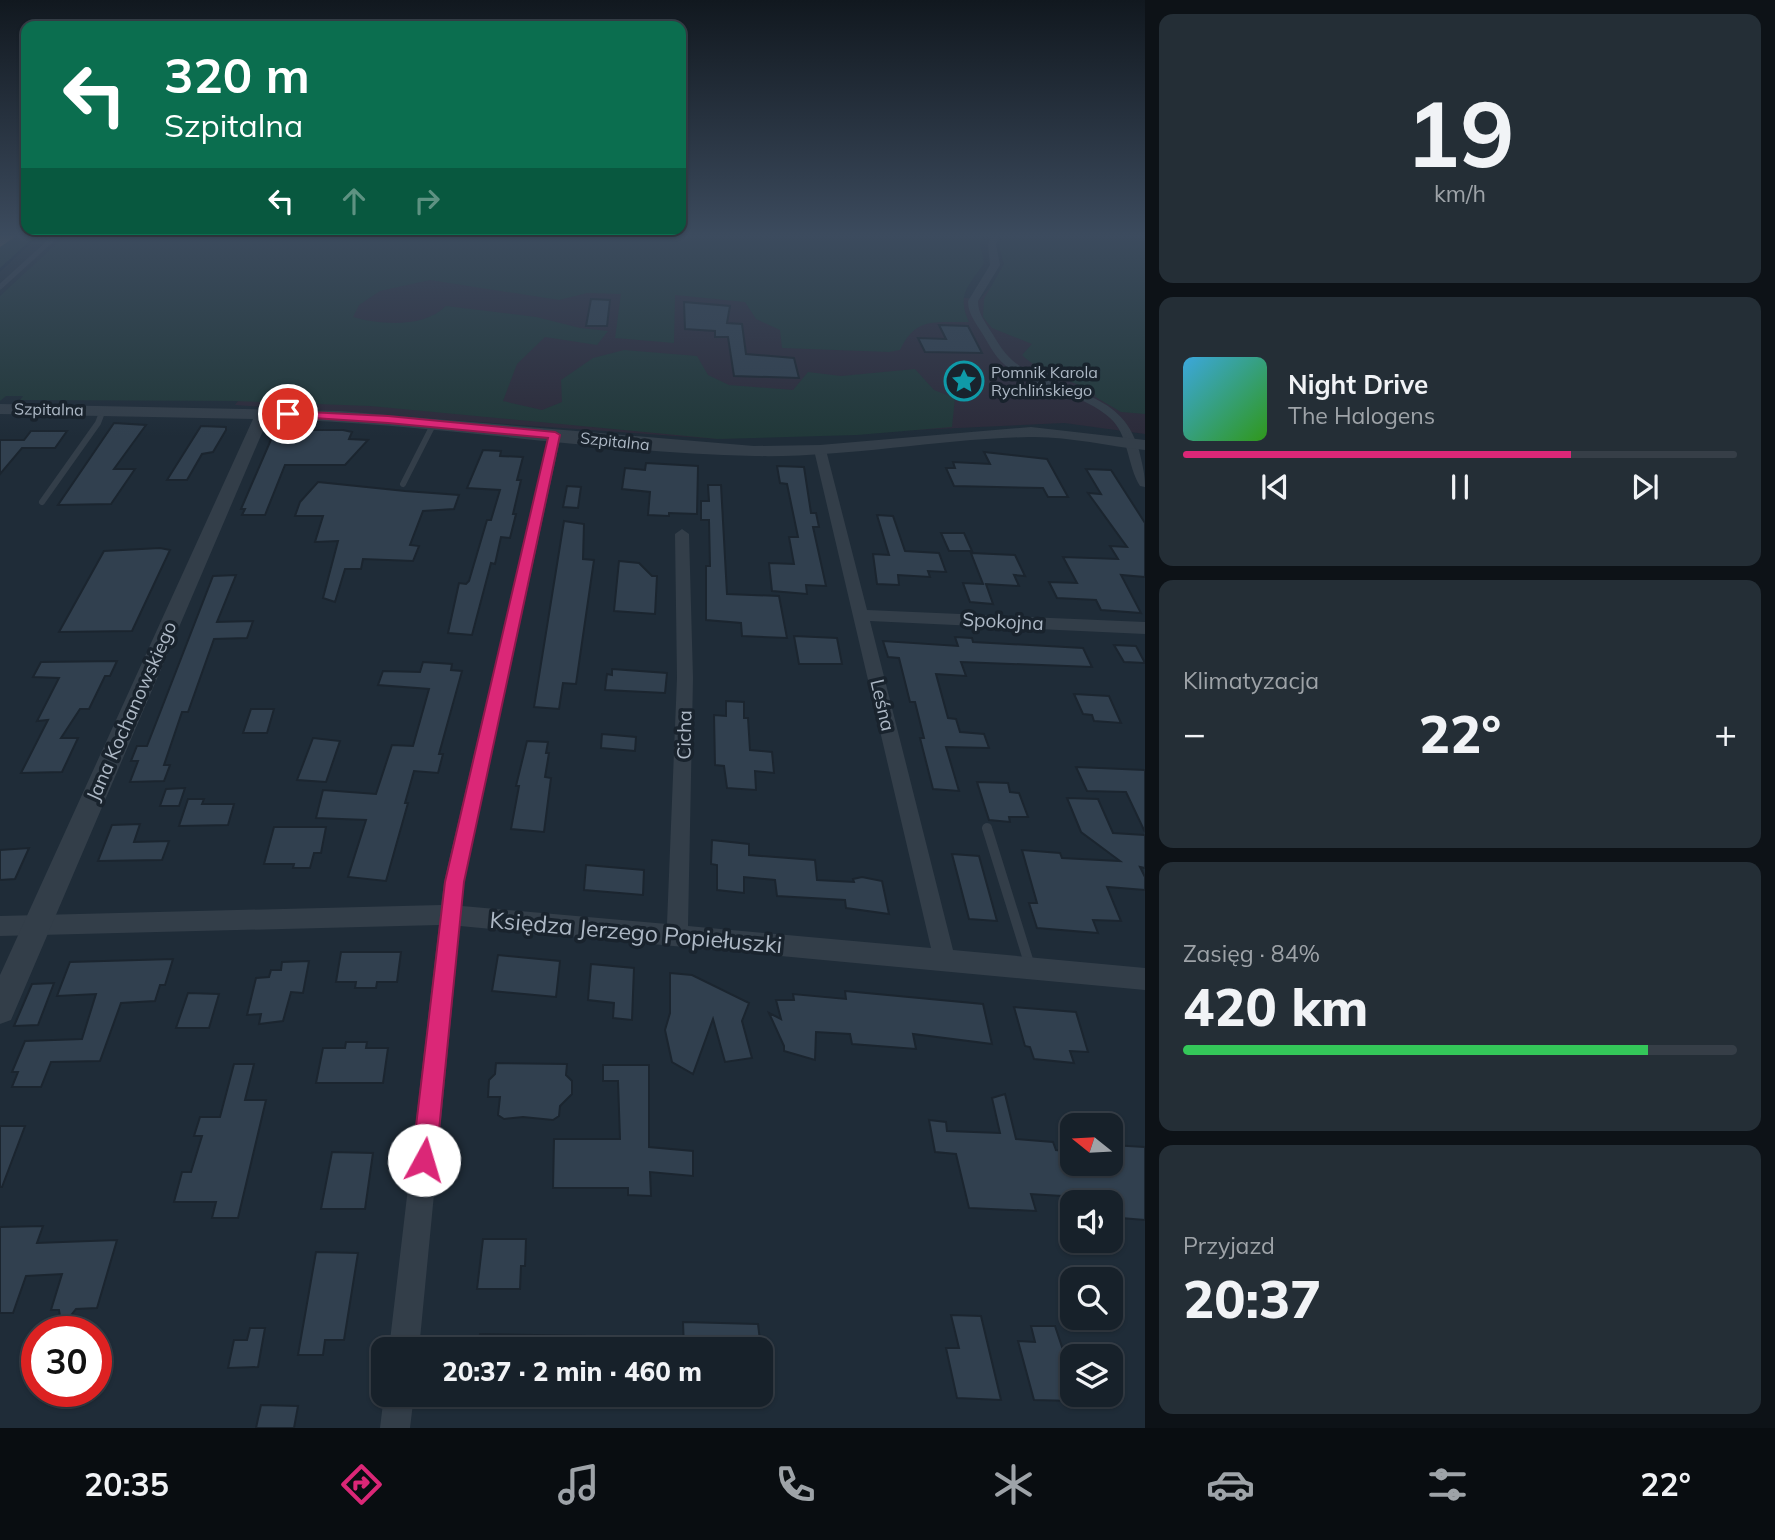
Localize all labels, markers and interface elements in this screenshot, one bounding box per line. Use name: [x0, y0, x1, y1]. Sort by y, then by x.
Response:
text: 320 m: [164, 44, 310, 105]
icon: left: [49, 49, 140, 140]
text: 19: [1405, 76, 1515, 190]
text: Szpitalna: [164, 105, 303, 145]
text: km/h: [1434, 179, 1486, 208]
icon: left: [262, 182, 300, 220]
icon: ahead: [335, 182, 373, 220]
icon: right: [408, 182, 446, 220]
place icon: Pomnik Karola Rychlińskiego: [943, 360, 985, 402]
place label: Pomnik Karola Rychlińskiego: [991, 362, 1098, 400]
text: Night Drive: [1288, 368, 1428, 401]
pin: [258, 384, 318, 444]
icon: arrive: [269, 395, 307, 433]
street label: Szpitalna: [14, 398, 84, 420]
text: The Halogens: [1288, 401, 1435, 430]
street label: Szpitalna: [579, 427, 651, 455]
icon: previous: [1256, 468, 1294, 506]
icon: pause: [1441, 468, 1479, 506]
icon: next: [1626, 468, 1664, 506]
street label: Spokojna: [962, 607, 1044, 635]
street label: Jana Kochanowskiego: [81, 617, 181, 805]
text: Klimatyzacja: [1183, 666, 1319, 695]
street label: Leśna: [865, 677, 901, 733]
text: 22°: [1419, 701, 1501, 766]
text: −: [1183, 709, 1206, 757]
text: +: [1714, 709, 1737, 757]
street label: Cicha: [672, 710, 696, 760]
street label: Księdza Jerzego Popiełuszki: [489, 905, 783, 959]
text: Zasięg · 84%: [1183, 939, 1320, 968]
text: 420 km: [1183, 974, 1368, 1039]
north arrow: [1060, 1113, 1124, 1176]
map controls: [1060, 1113, 1123, 1407]
position arrow: [387, 1123, 461, 1197]
button: sound: [1060, 1190, 1123, 1253]
text: Przyjazd: [1183, 1231, 1275, 1260]
text: 20:37: [1183, 1266, 1321, 1331]
button: search: [1060, 1267, 1123, 1330]
speed limit sign: 30: [21, 1316, 112, 1407]
button: layers: [1060, 1344, 1123, 1407]
text: 20:37 · 2 min · 460 m: [442, 1355, 702, 1388]
icon: directions: [337, 1460, 386, 1509]
icon: music: [554, 1460, 603, 1509]
icon: phone: [771, 1460, 820, 1509]
icon: climate: [989, 1460, 1038, 1509]
icon: car: [1206, 1460, 1255, 1509]
icon: filters: [1423, 1460, 1472, 1509]
text: 20:35: [84, 1464, 169, 1504]
text: 22°: [1640, 1464, 1691, 1504]

